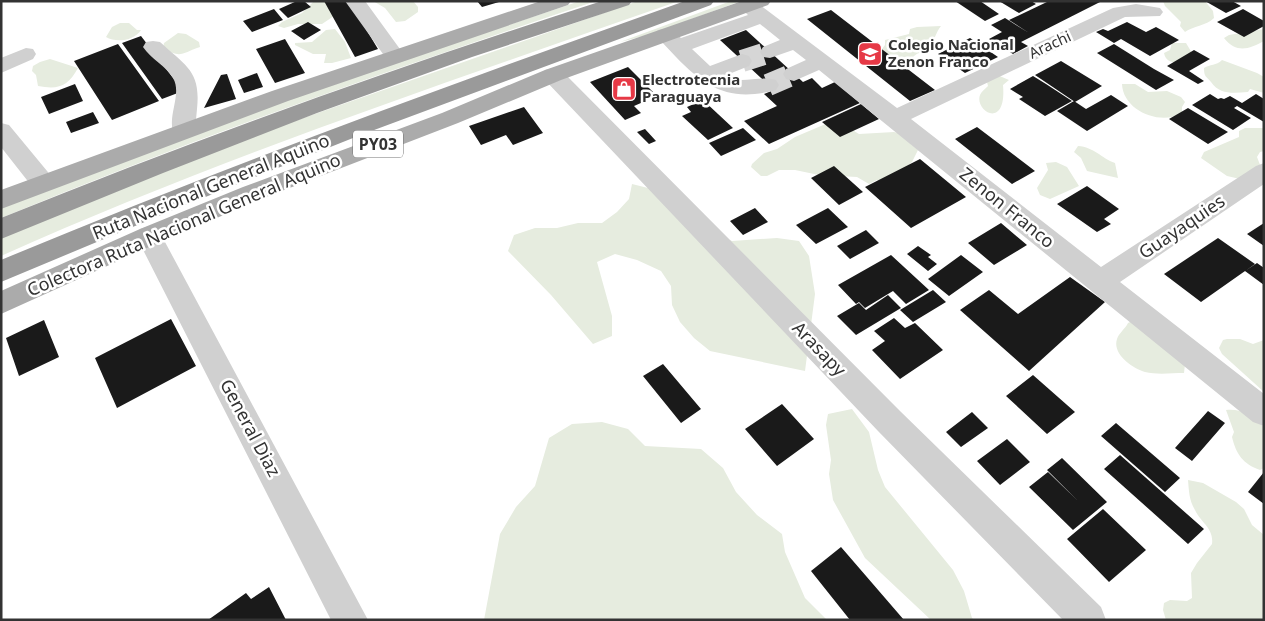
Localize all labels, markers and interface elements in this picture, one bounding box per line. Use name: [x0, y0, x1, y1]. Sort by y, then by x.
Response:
street label: Arachi: [1025, 26, 1074, 63]
place label: Colegio Nacional Zenon Franco: [888, 34, 1014, 71]
school or university icon: Colegio Nacional Zenon Franco: [857, 41, 883, 67]
place label: Electrotecnia Paraguaya: [642, 69, 740, 106]
shop icon: Electrotecnia Paraguaya: [611, 76, 637, 102]
street label: Ruta Nacional General Aquino: [89, 127, 333, 245]
road number: PY03: [353, 130, 403, 158]
street label: Colectora Ruta Nacional General Aquino: [23, 147, 344, 301]
street label: Zenon Franco: [955, 162, 1060, 253]
street label: Guayaquies: [1134, 188, 1229, 264]
street label: Arasapy: [788, 316, 852, 381]
street label: General Diaz: [215, 374, 287, 481]

